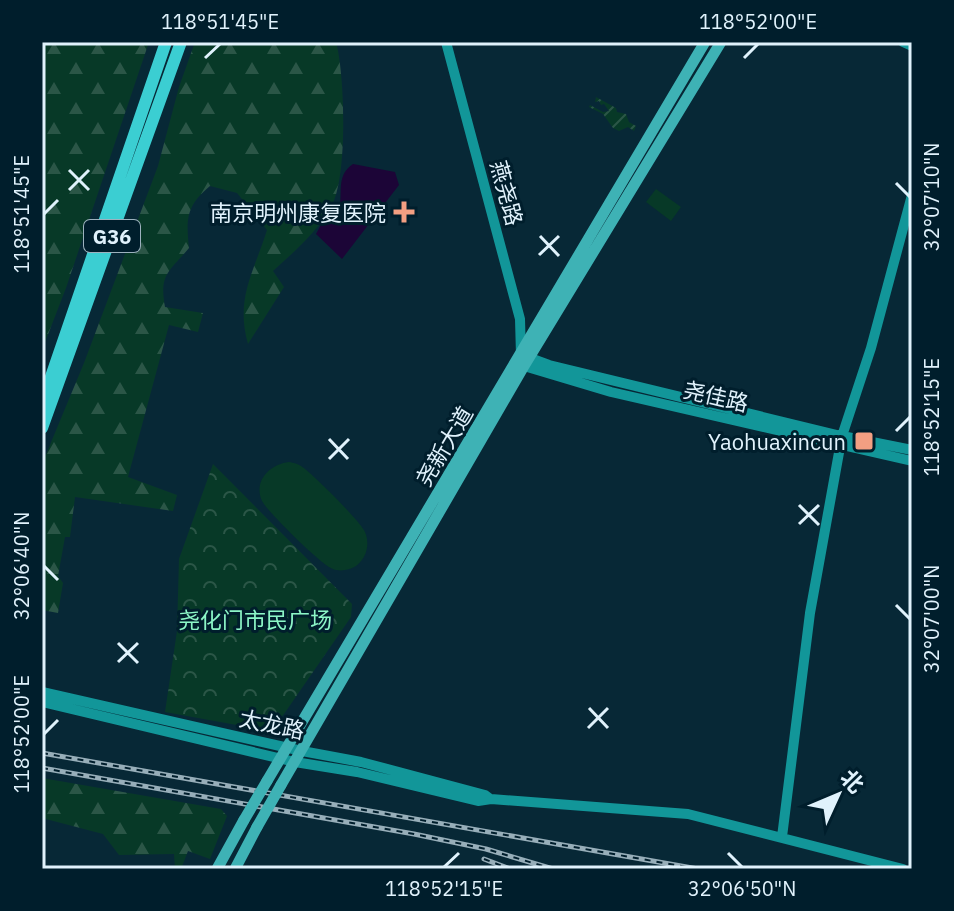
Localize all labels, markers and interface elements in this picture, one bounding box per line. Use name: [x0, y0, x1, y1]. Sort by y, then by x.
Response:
text: 118°51'45"E: [161, 8, 279, 35]
text: 118°52'00"E: [699, 8, 817, 35]
text: 32°07'10"N: [918, 143, 945, 251]
text: 118°51'45"E: [8, 155, 35, 273]
street label: 燕尧路: [484, 157, 530, 229]
place label: 南京明州康复医院: [210, 198, 386, 227]
marker: 南京明州康复医院: [393, 201, 415, 223]
road number: G36: [84, 220, 140, 252]
text: 118°52'15"E: [918, 358, 945, 476]
street label: 尧佳路: [681, 374, 751, 418]
street label: 尧新大道: [409, 401, 479, 491]
place label: Yaohuaxincun: [708, 427, 846, 456]
marker: Yaohuaxincun: [853, 430, 875, 452]
text: 32°06'40"N: [8, 512, 35, 620]
text: 32°07'00"N: [918, 565, 945, 673]
park label: 尧化门市民广场: [178, 605, 332, 634]
text: 118°52'00"E: [8, 675, 35, 793]
street label: 太龙路: [237, 703, 307, 745]
north arrow: [798, 755, 878, 835]
text: 北: [835, 763, 871, 799]
text: 118°52'15"E: [385, 875, 503, 902]
text: 32°06'50"N: [688, 875, 796, 902]

